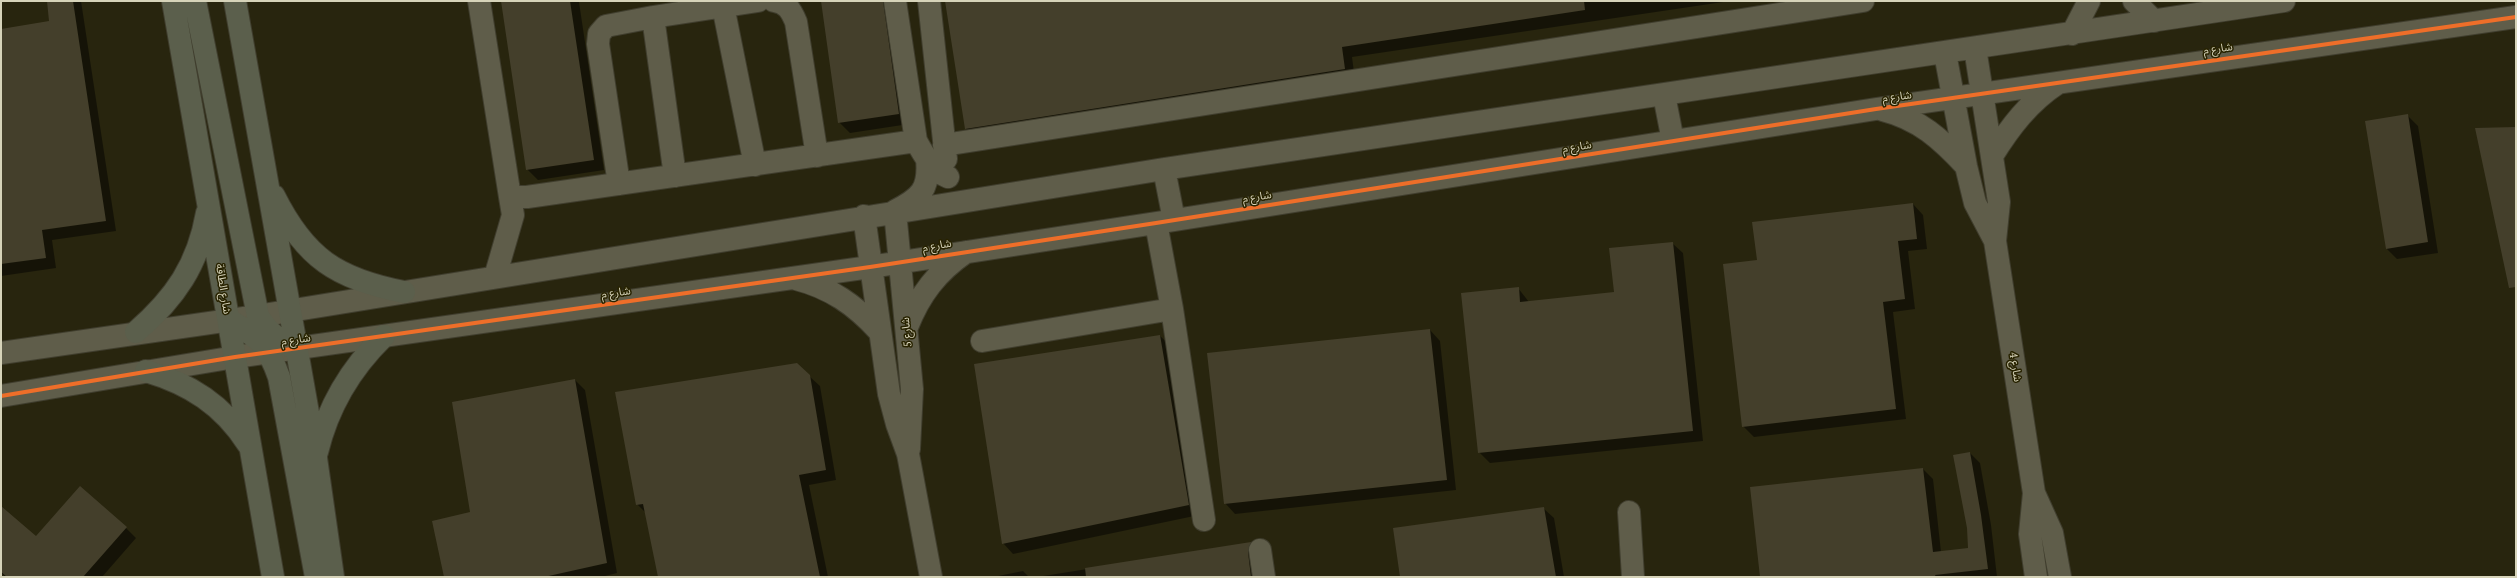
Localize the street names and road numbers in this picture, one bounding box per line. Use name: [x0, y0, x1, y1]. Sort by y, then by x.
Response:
street label: شارع م: [2203, 40, 2233, 58]
street label: شارع م: [1882, 89, 1912, 105]
street label: شارع م: [1561, 138, 1593, 156]
street label: شارع م: [1241, 188, 1273, 206]
street label: شارع م: [921, 237, 953, 255]
street label: شارع الطاقة: [213, 263, 233, 315]
street label: شارع م: [601, 284, 631, 302]
street label: شارع 5: [899, 316, 915, 348]
street label: شارع م: [281, 331, 311, 349]
street label: شارع 4: [2006, 351, 2024, 383]

